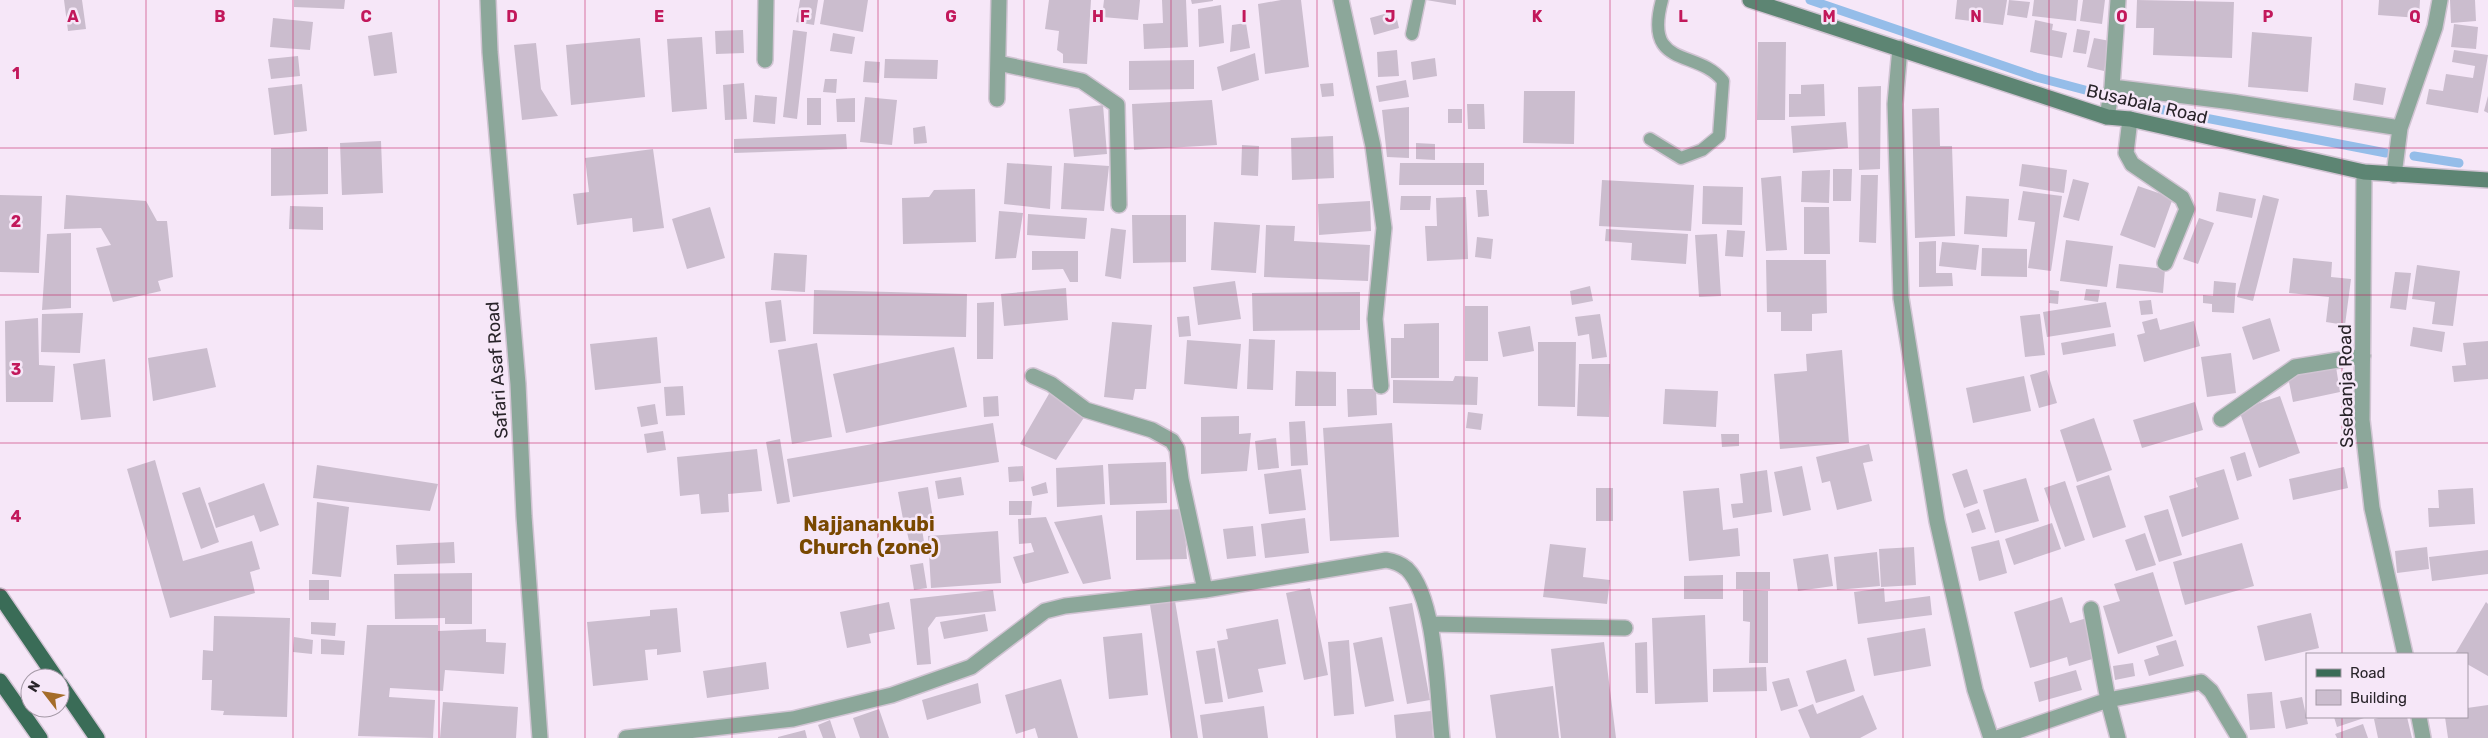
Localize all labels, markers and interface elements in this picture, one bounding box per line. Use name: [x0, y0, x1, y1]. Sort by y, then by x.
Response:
text: A: [67, 7, 79, 26]
text: B: [214, 7, 226, 26]
text: C: [360, 7, 372, 26]
text: D: [506, 7, 518, 26]
text: E: [654, 7, 664, 26]
text: F: [800, 7, 810, 26]
text: G: [945, 7, 957, 26]
text: H: [1092, 7, 1104, 26]
text: I: [1241, 7, 1247, 26]
text: J: [1385, 7, 1395, 26]
text: K: [1532, 7, 1543, 26]
text: L: [1678, 7, 1688, 26]
text: M: [1822, 7, 1836, 26]
text: N: [1970, 7, 1982, 26]
text: O: [2116, 7, 2128, 26]
text: P: [2263, 7, 2274, 26]
text: Q: [2409, 7, 2421, 26]
text: 1: [12, 64, 20, 83]
street label: Busabala Road: [2084, 79, 2210, 129]
text: 2: [11, 212, 21, 231]
street label: Safari Asaf Road: [481, 301, 513, 439]
street label: Ssebanja Road: [2334, 324, 2358, 448]
text: 3: [11, 360, 21, 379]
text: 4: [11, 507, 22, 526]
district label: Najjanankubi Church (zone): [799, 512, 939, 559]
legend: [2306, 653, 2468, 718]
text: Road: [2350, 664, 2386, 682]
north arrow: [20, 668, 70, 718]
text: N: [24, 678, 44, 695]
text: Building: [2350, 689, 2407, 707]

